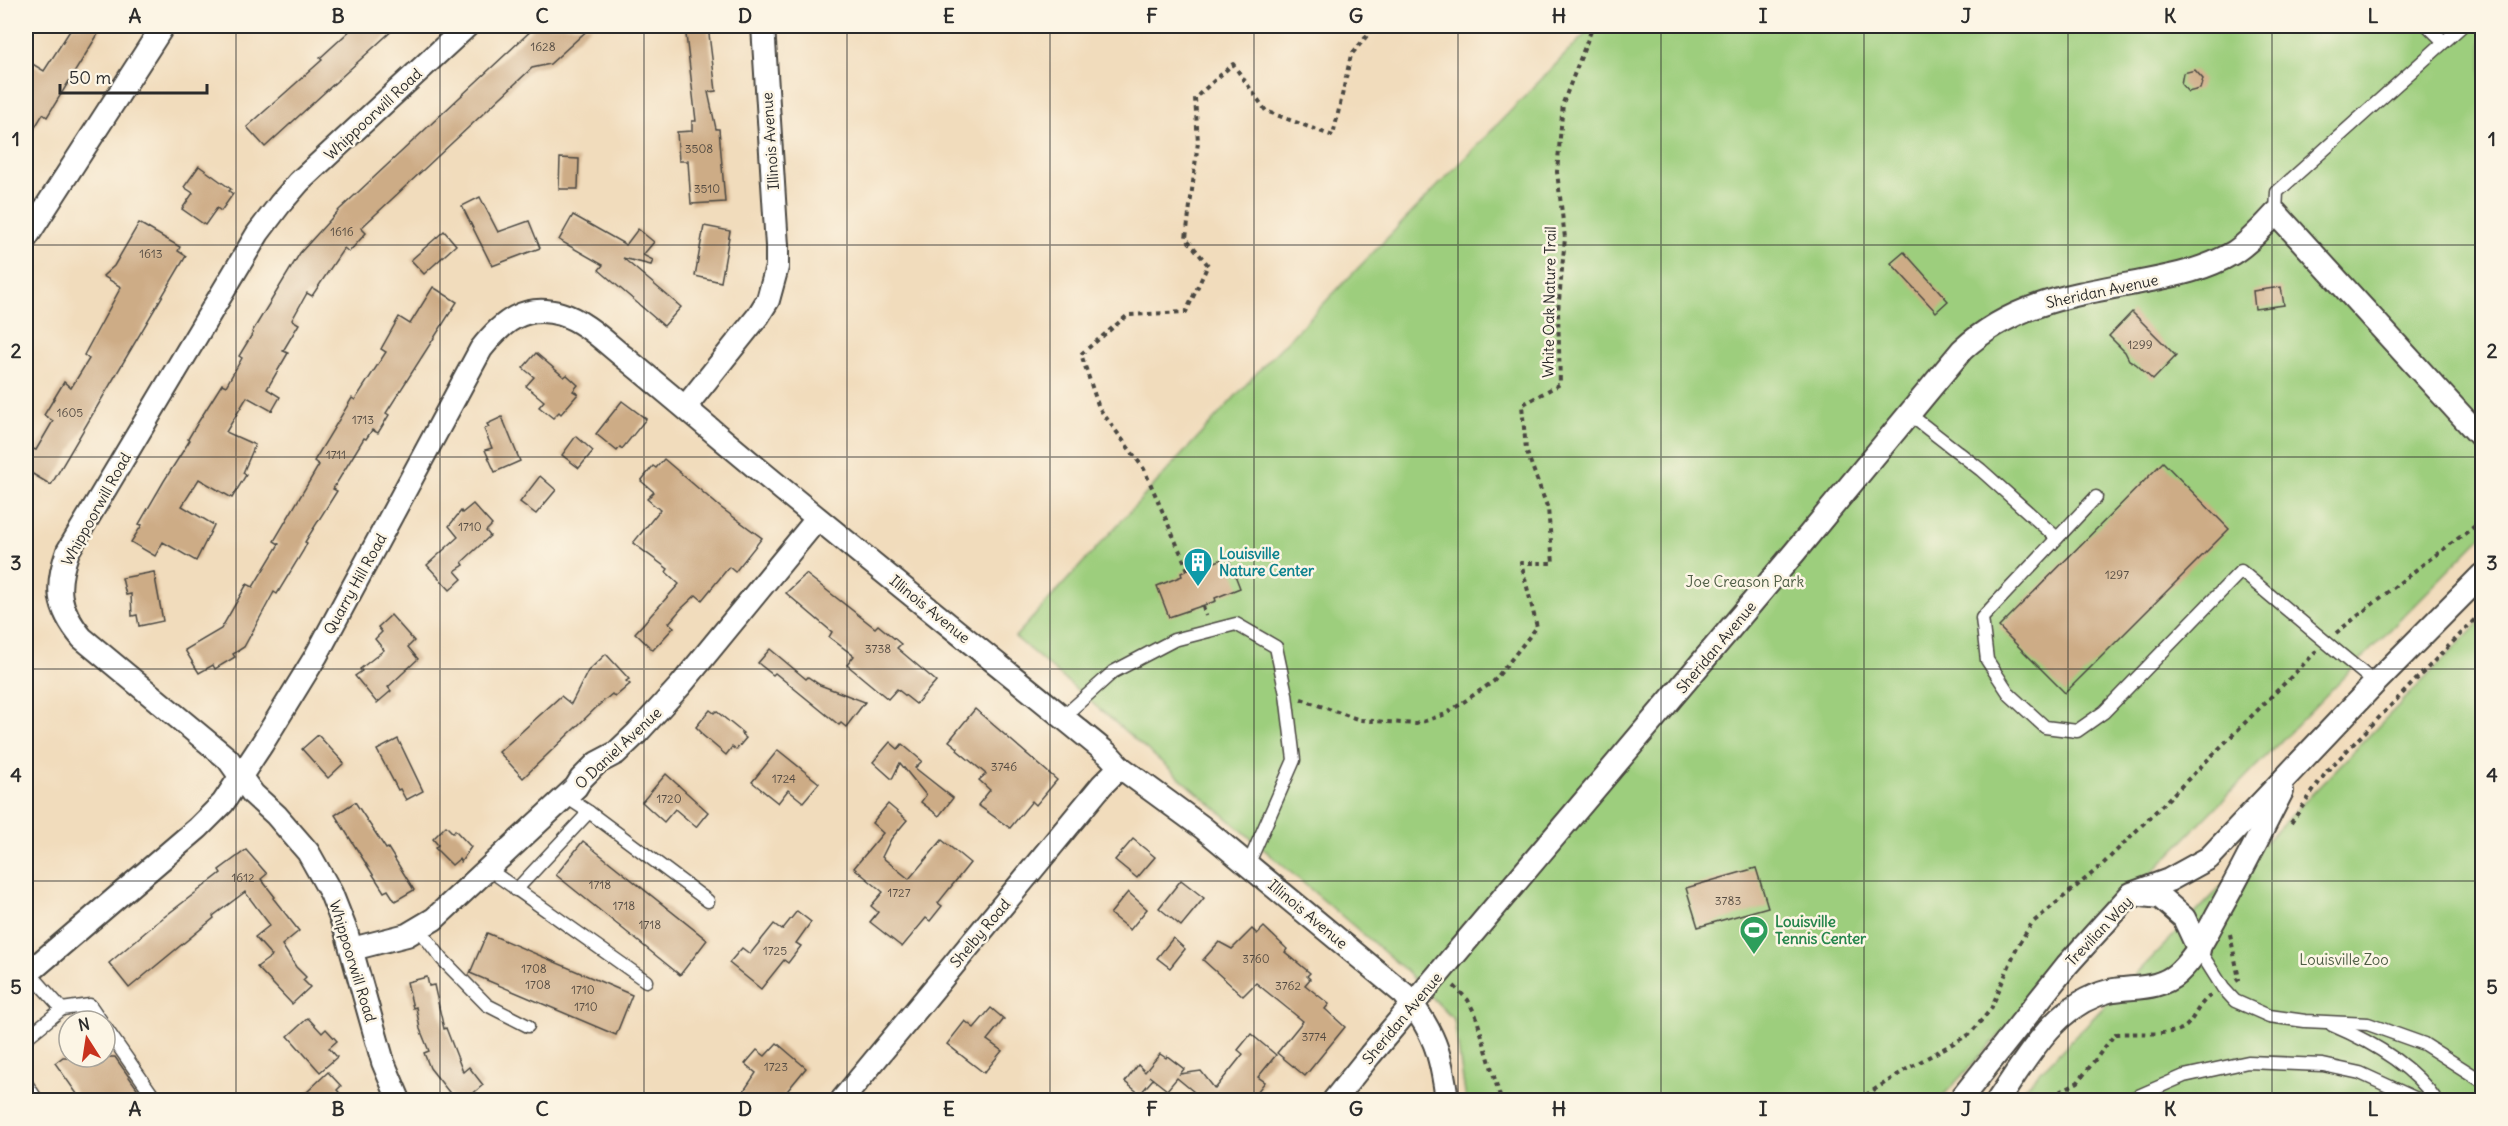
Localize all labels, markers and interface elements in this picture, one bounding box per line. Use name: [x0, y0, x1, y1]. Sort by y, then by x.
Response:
text: A: [129, 3, 142, 28]
text: B: [331, 3, 345, 28]
text: C: [535, 3, 549, 28]
text: D: [738, 3, 752, 28]
text: E: [943, 3, 955, 28]
text: F: [1146, 3, 1158, 28]
text: G: [1349, 3, 1363, 28]
text: H: [1552, 3, 1566, 28]
text: I: [1759, 3, 1768, 28]
text: J: [1961, 3, 1972, 28]
text: K: [2164, 3, 2177, 28]
text: L: [2368, 3, 2379, 28]
house number: 1628: [530, 39, 556, 54]
scale bar: [60, 57, 207, 95]
street label: Whippoorwill Road: [320, 64, 426, 164]
text: 50 m: [69, 66, 111, 89]
street label: Illinois Avenue: [757, 92, 783, 190]
text: 1: [12, 126, 20, 151]
text: 1: [2488, 126, 2496, 151]
house number: 3508: [685, 141, 713, 156]
house number: 3510: [694, 181, 720, 196]
house number: 1616: [330, 224, 354, 239]
street label: White Oak Nature Trail: [1538, 226, 1560, 378]
house number: 1613: [139, 246, 163, 261]
street label: Sheridan Avenue: [2044, 270, 2160, 312]
house number: 1299: [2127, 337, 2153, 352]
text: 2: [11, 338, 22, 363]
text: 2: [2487, 338, 2498, 363]
house number: 1605: [57, 405, 83, 420]
house number: 1713: [352, 412, 374, 427]
house number: 1711: [326, 447, 346, 462]
street label: Whippoorwill Road: [57, 449, 135, 569]
house number: 1710: [458, 519, 482, 534]
street label: Quarry Hill Road: [319, 530, 391, 638]
place label: Louisville Nature Center: [1219, 544, 1315, 580]
building icon: Louisville Nature Center: [1182, 546, 1214, 588]
text: 3: [10, 550, 22, 575]
text: 3: [2486, 550, 2498, 575]
house number: 1297: [2105, 567, 2129, 582]
street label: Illinois Avenue: [886, 571, 974, 647]
park label: Joe Creason Park: [1686, 572, 1804, 591]
street label: Sheridan Avenue: [1672, 597, 1760, 697]
house number: 3738: [865, 641, 891, 656]
street label: O Daniel Avenue: [571, 703, 665, 793]
house number: 3746: [991, 759, 1017, 774]
text: 4: [10, 762, 22, 787]
text: 4: [2486, 762, 2498, 787]
house number: 1724: [772, 771, 796, 786]
house number: 1720: [656, 791, 682, 806]
house number: 1612: [231, 870, 255, 885]
street label: Illinois Avenue: [1264, 875, 1352, 953]
house number: 1718: [589, 877, 611, 892]
house number: 1727: [887, 885, 911, 900]
street label: Trevilian Way: [2062, 892, 2136, 970]
house number: 3783: [1715, 893, 1741, 908]
street label: Shelby Road: [946, 895, 1014, 971]
street label: Whippoorwill Road: [325, 898, 381, 1024]
house number: 1718: [613, 898, 635, 913]
place label: Louisville Tennis Center: [1775, 912, 1867, 948]
sports icon: Louisville Tennis Center: [1738, 914, 1770, 956]
house number: 1718: [639, 917, 661, 932]
house number: 1725: [763, 943, 787, 958]
park label: Louisville Zoo: [2299, 950, 2389, 969]
house number: 3760: [1242, 951, 1270, 966]
house number: 1708: [521, 961, 547, 976]
street label: Sheridan Avenue: [1358, 968, 1446, 1068]
text: 5: [10, 974, 22, 999]
text: 5: [2486, 974, 2498, 999]
house number: 1708: [525, 977, 551, 992]
house number: 3762: [1275, 978, 1301, 993]
house number: 1710: [571, 982, 595, 997]
house number: 1710: [574, 999, 598, 1014]
north arrow: [57, 1009, 117, 1069]
text: N: [76, 1013, 91, 1035]
house number: 3774: [1301, 1029, 1327, 1044]
house number: 1723: [764, 1059, 788, 1074]
text: A: [129, 1096, 142, 1121]
text: B: [331, 1096, 345, 1121]
text: C: [535, 1096, 549, 1121]
text: D: [738, 1096, 752, 1121]
text: E: [943, 1096, 955, 1121]
text: F: [1146, 1096, 1158, 1121]
text: G: [1349, 1096, 1363, 1121]
text: H: [1552, 1096, 1566, 1121]
text: I: [1759, 1096, 1768, 1121]
text: J: [1961, 1096, 1972, 1121]
text: K: [2164, 1096, 2177, 1121]
text: L: [2368, 1096, 2379, 1121]

